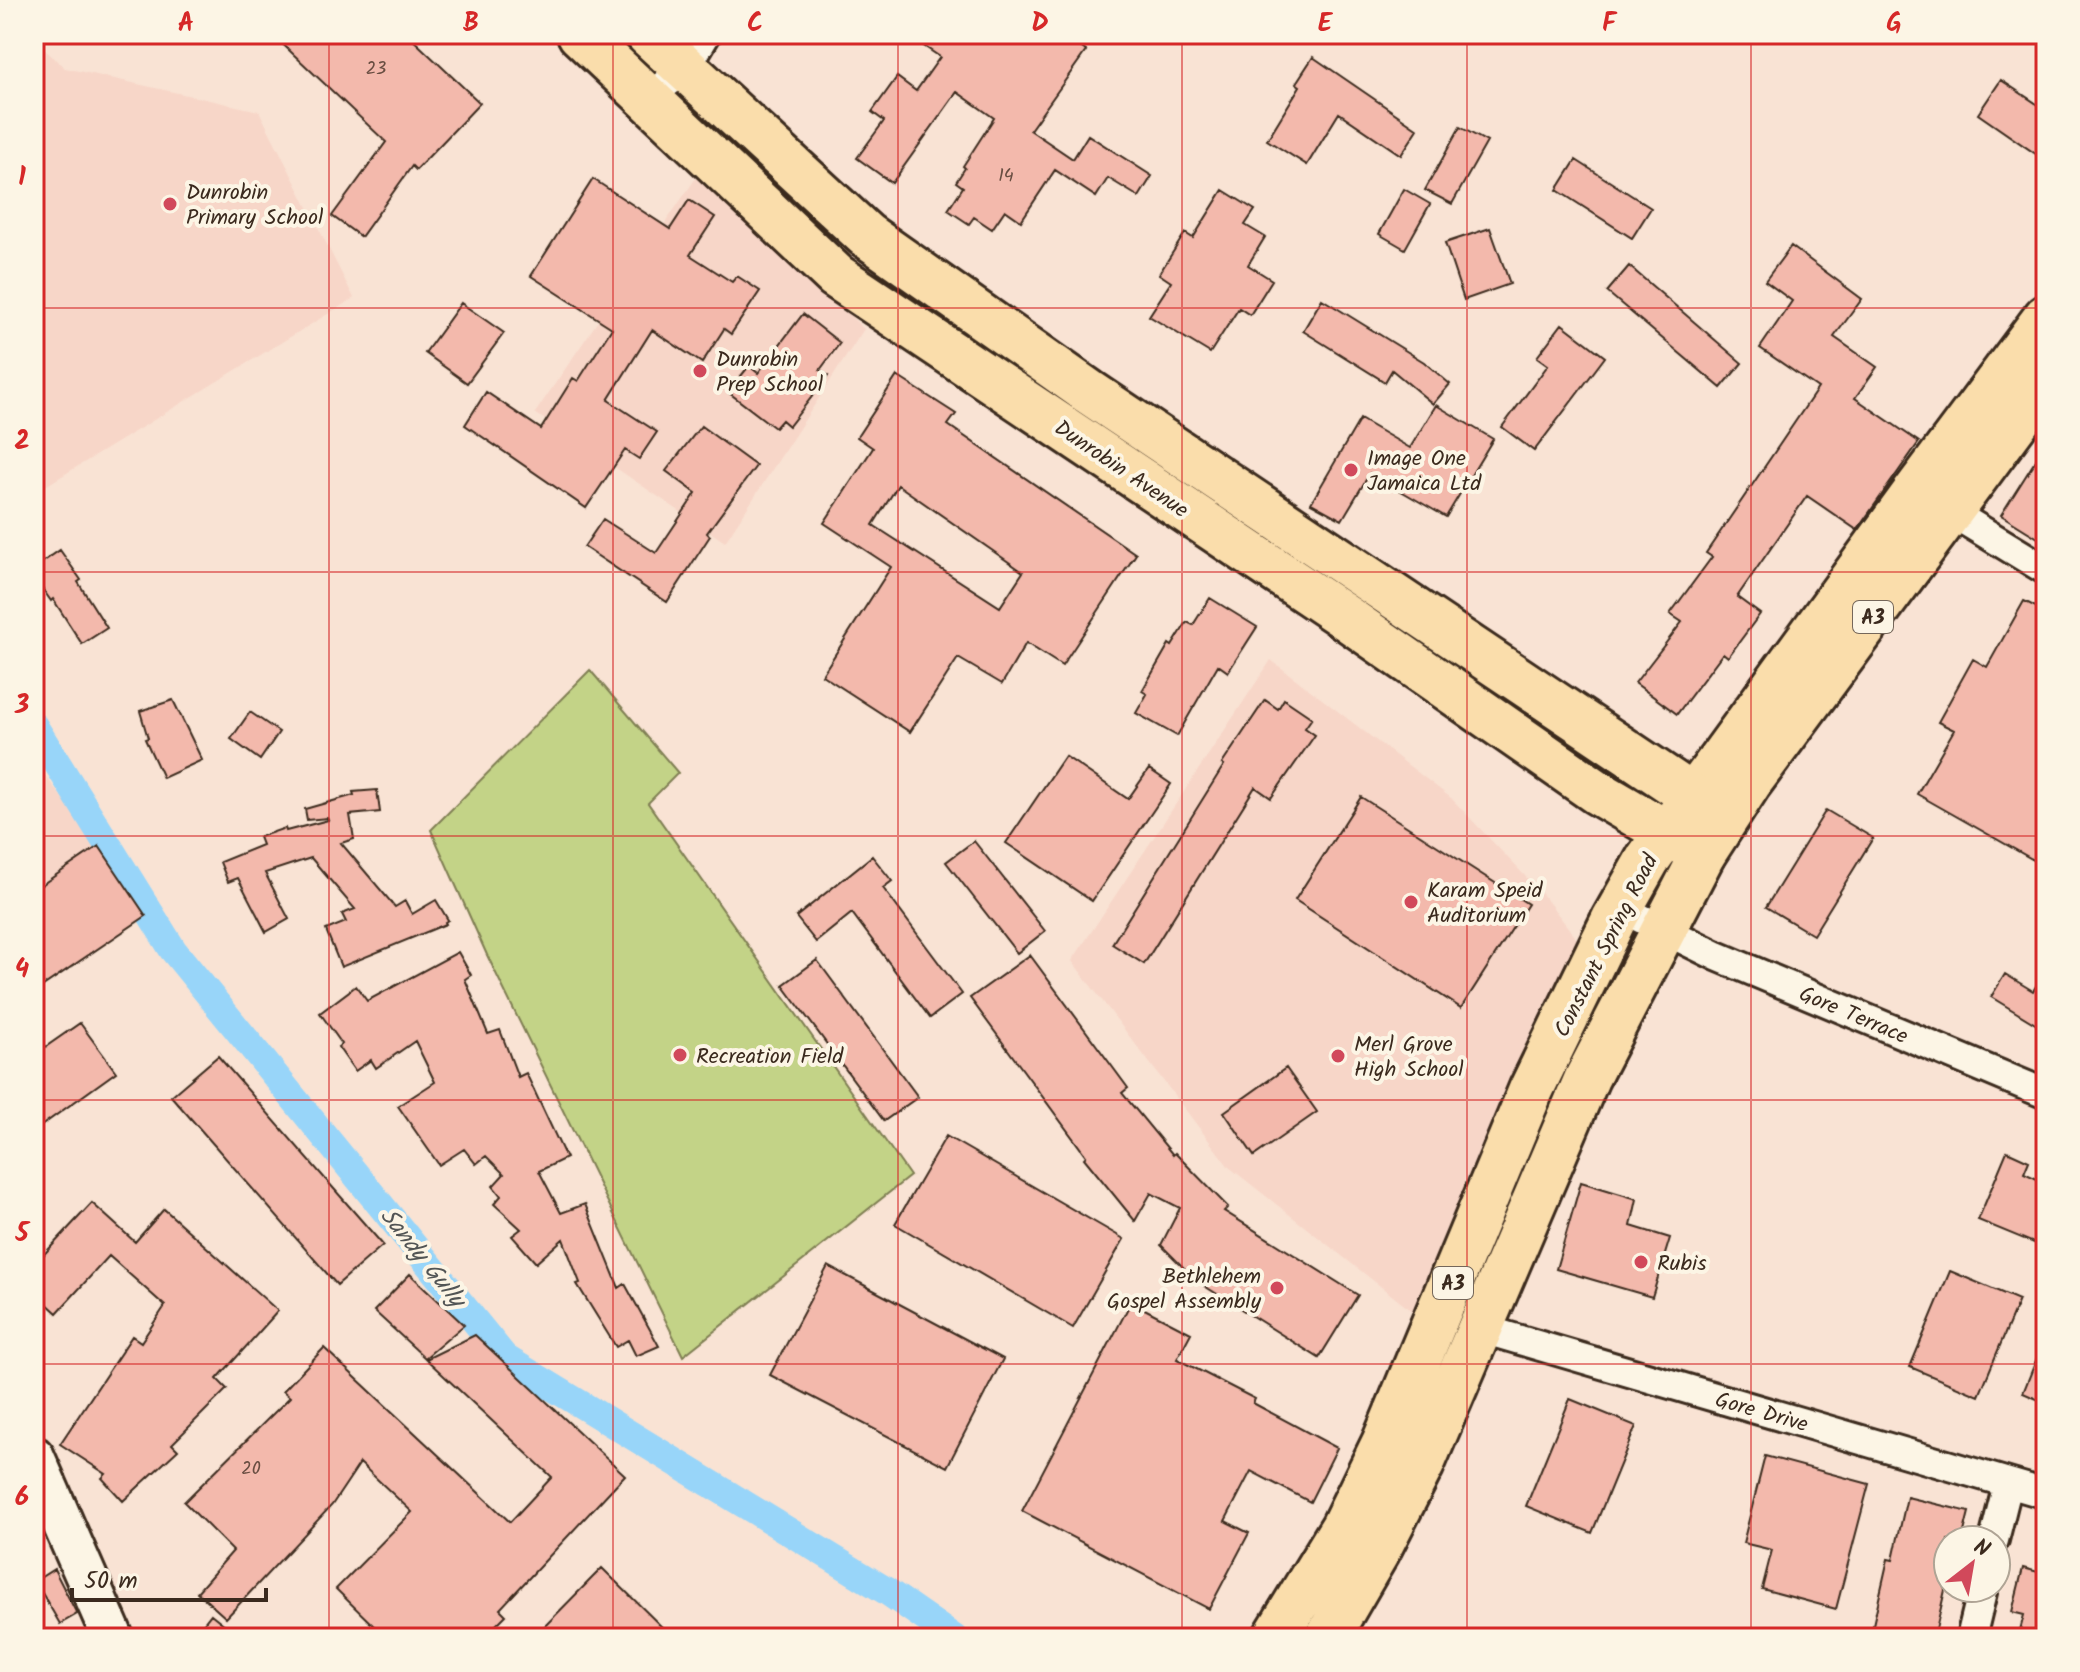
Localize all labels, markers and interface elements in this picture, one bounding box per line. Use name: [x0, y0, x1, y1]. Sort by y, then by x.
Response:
text: A: [178, 3, 194, 45]
text: B: [463, 3, 479, 45]
text: C: [747, 3, 763, 45]
text: D: [1031, 3, 1049, 45]
text: E: [1318, 3, 1334, 45]
text: F: [1602, 3, 1618, 45]
text: G: [1886, 3, 1902, 45]
house number: 23: [366, 55, 386, 84]
text: 1: [18, 157, 26, 199]
house number: 14: [998, 162, 1014, 191]
place label: Dunrobin Primary School: [186, 176, 324, 236]
marker: Dunrobin Primary School: [161, 195, 179, 213]
place label: Dunrobin Prep School: [716, 343, 824, 403]
marker: Dunrobin Prep School: [691, 362, 709, 380]
street label: Dunrobin Avenue: [1046, 412, 1195, 528]
text: 2: [14, 421, 30, 463]
place label: Image One Jamaica Ltd: [1367, 442, 1482, 502]
marker: Image One Jamaica Ltd: [1342, 461, 1360, 479]
road number: A3: [1853, 601, 1893, 633]
text: 3: [14, 685, 29, 727]
street label: Constant Spring Road: [1546, 847, 1669, 1044]
place label: Karam Speid Auditorium: [1427, 874, 1544, 934]
marker: Karam Speid Auditorium: [1402, 893, 1420, 911]
text: 4: [15, 949, 29, 991]
street label: Gore Terrace: [1793, 978, 1913, 1055]
place label: Merl Grove High School: [1354, 1028, 1464, 1088]
place label: Recreation Field: [696, 1040, 844, 1075]
marker: Recreation Field: [671, 1046, 689, 1064]
marker: Merl Grove High School: [1329, 1047, 1347, 1065]
water label: Sandy Gully: [369, 1199, 477, 1319]
text: 5: [14, 1213, 30, 1255]
place label: Rubis: [1657, 1247, 1707, 1282]
marker: Rubis: [1632, 1253, 1650, 1271]
place label: Bethlehem Gospel Assembly: [1107, 1260, 1262, 1320]
road number: A3: [1433, 1267, 1473, 1299]
marker: Bethlehem Gospel Assembly: [1268, 1279, 1286, 1297]
street label: Gore Drive: [1711, 1383, 1812, 1443]
house number: 20: [241, 1455, 261, 1484]
text: 6: [15, 1477, 29, 1519]
north arrow: [1932, 1524, 2012, 1604]
text: N: [1966, 1530, 1996, 1568]
scale bar: [72, 1552, 266, 1602]
text: 50 m: [84, 1562, 138, 1601]

